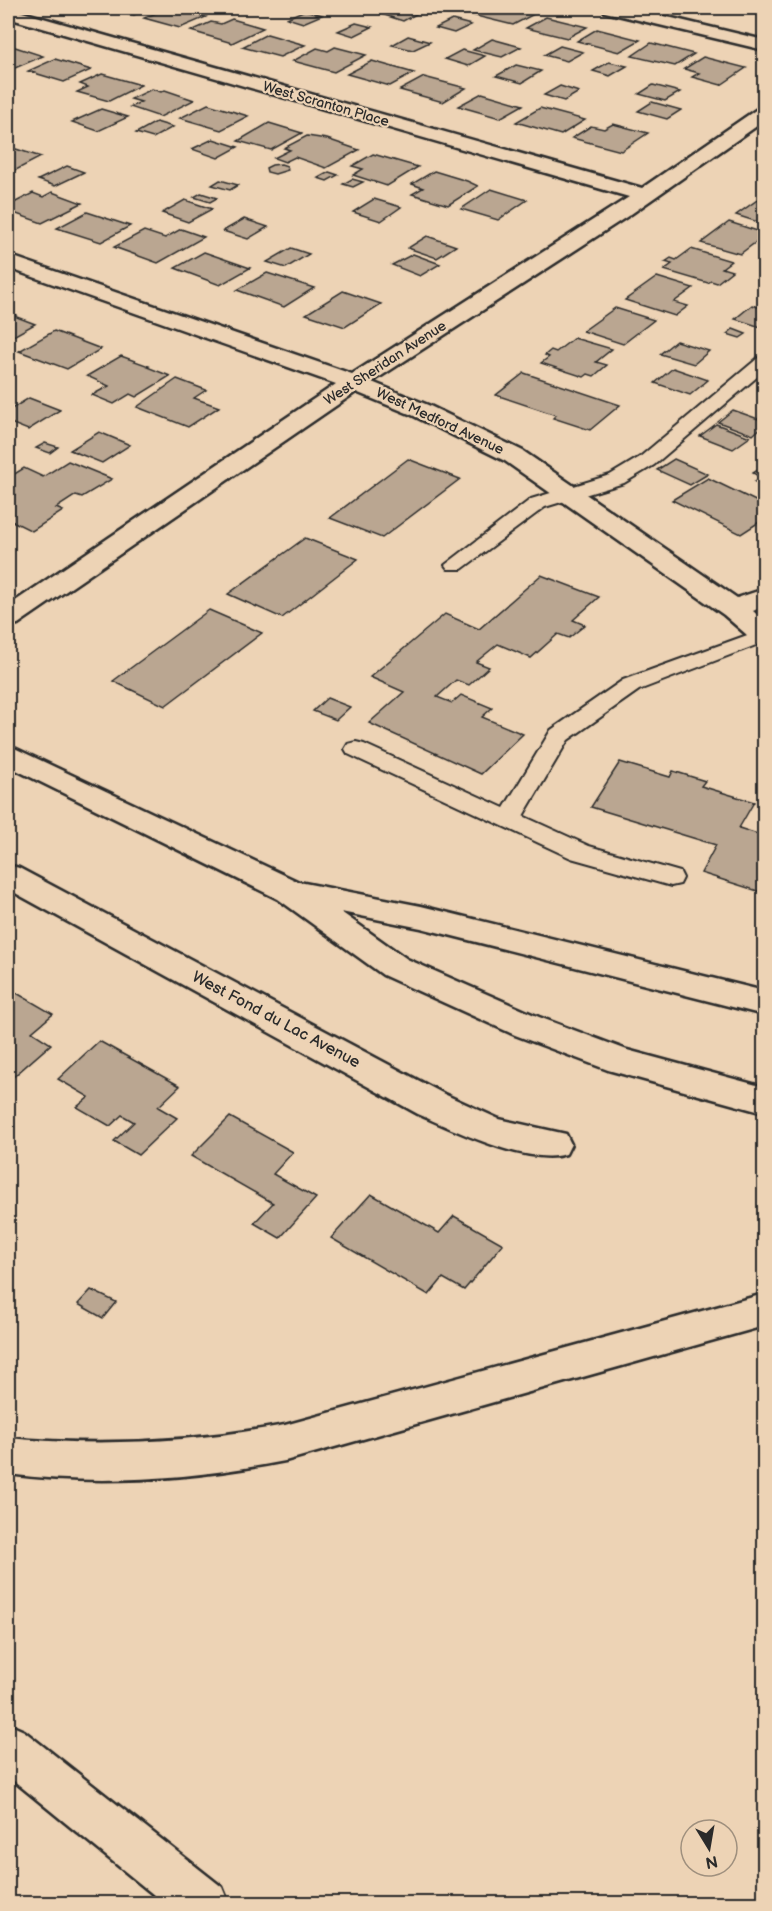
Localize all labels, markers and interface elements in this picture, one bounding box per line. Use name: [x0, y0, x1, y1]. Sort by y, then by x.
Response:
street label: West Scranton Place: [261, 78, 391, 130]
street label: West Sheridan Avenue: [321, 317, 449, 409]
street label: West Medford Avenue: [373, 384, 507, 458]
street label: West Fond du Lac Avenue: [189, 968, 364, 1073]
north arrow: [679, 1818, 739, 1878]
text: N: [704, 1851, 719, 1872]

